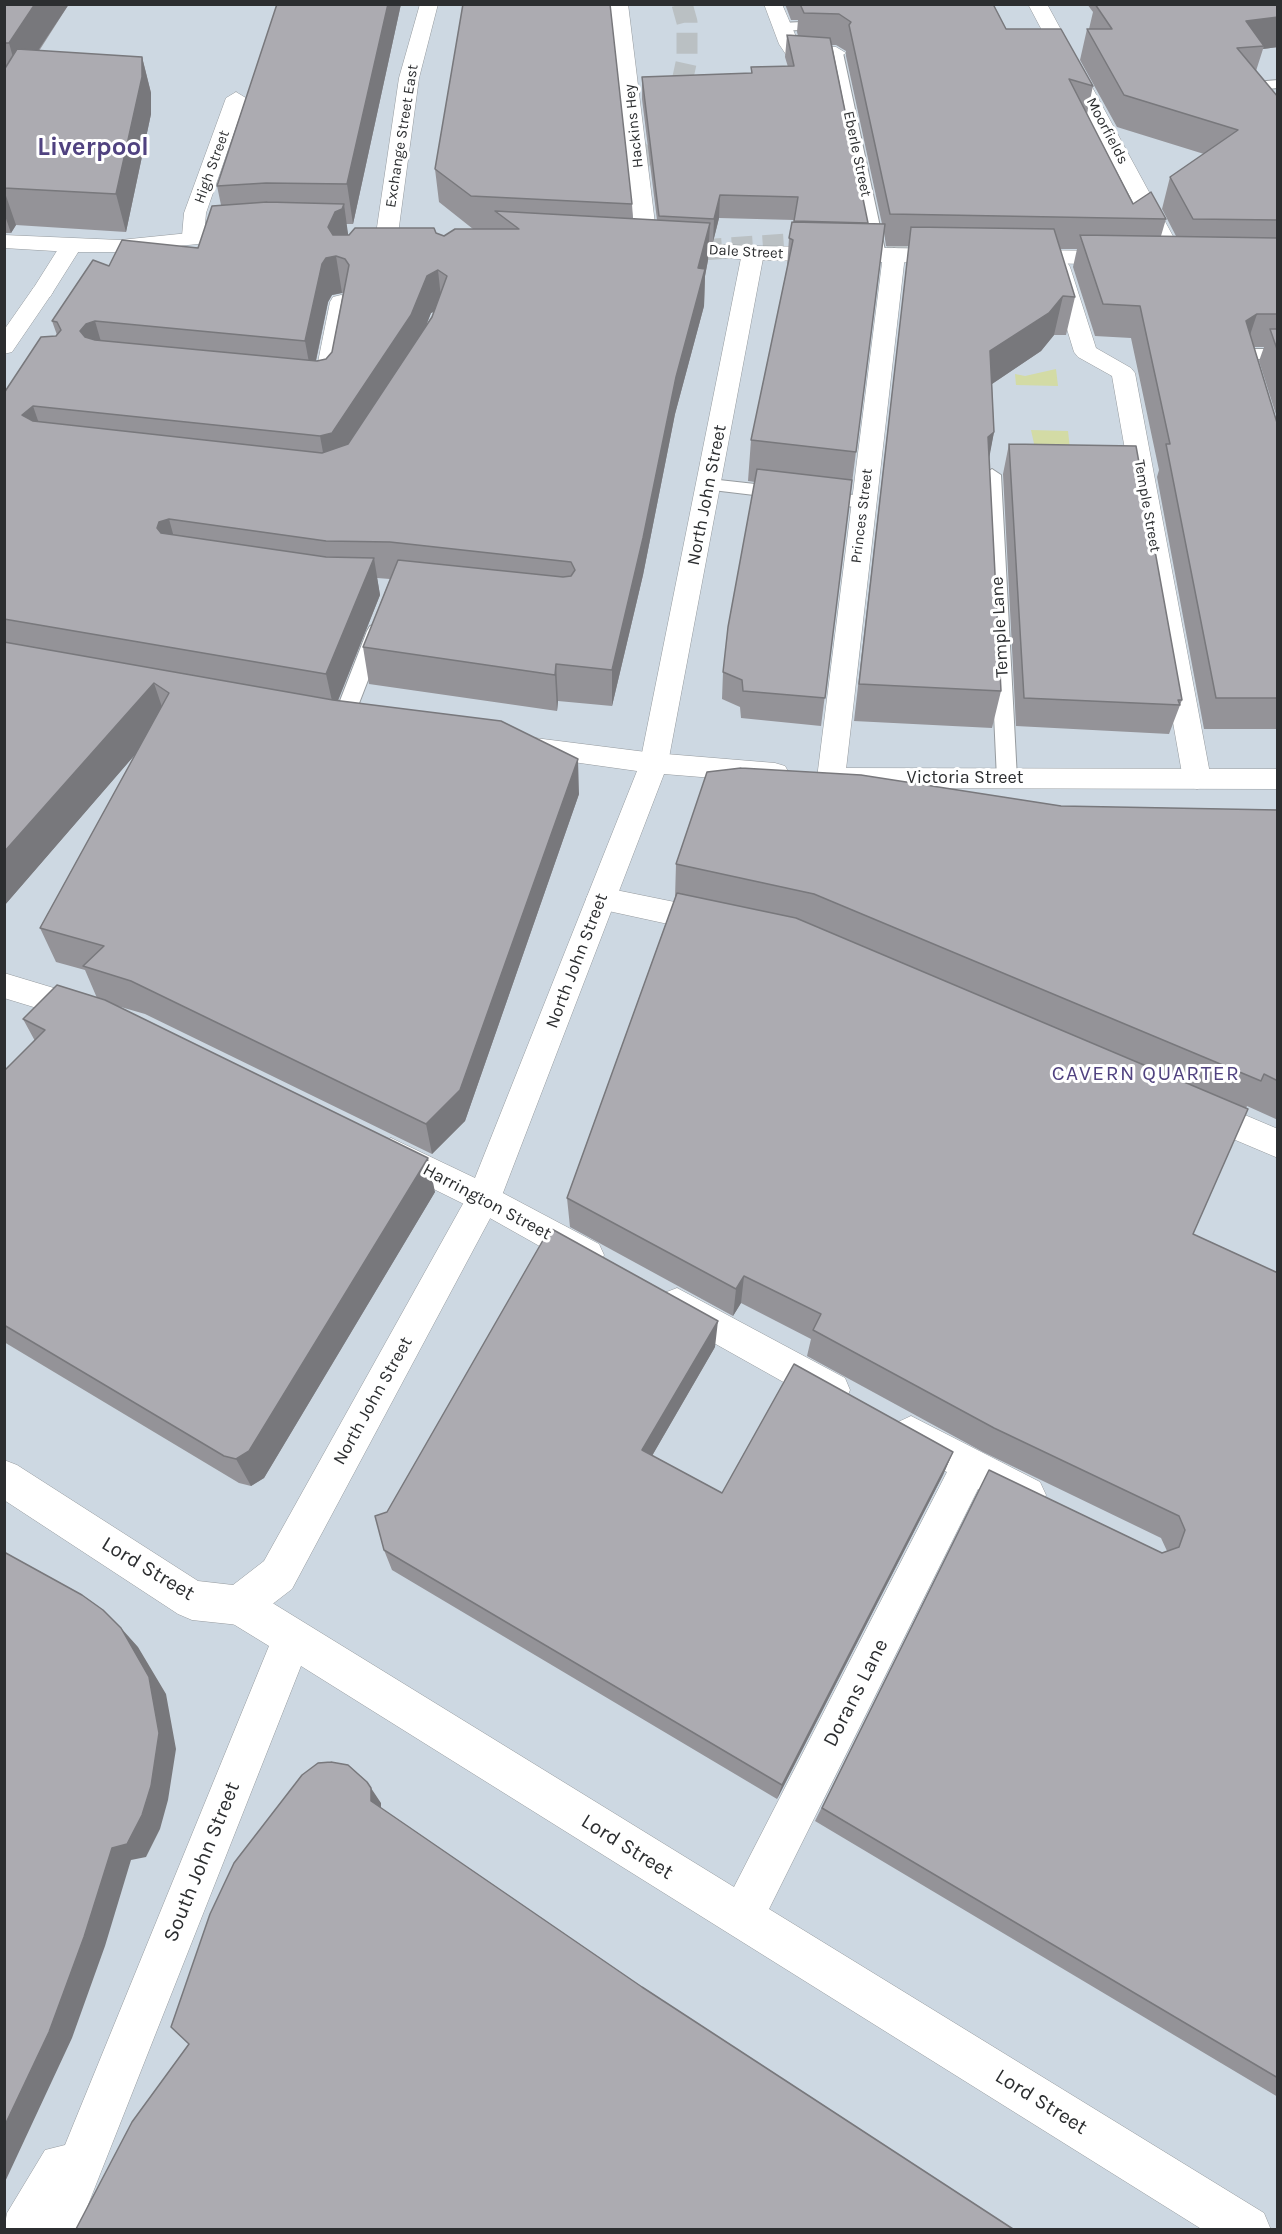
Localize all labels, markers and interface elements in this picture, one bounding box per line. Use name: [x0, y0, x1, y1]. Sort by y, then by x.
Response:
street label: Exchange Street East: [382, 63, 422, 209]
street label: Hackins Hey: [621, 83, 647, 169]
street label: Moorfields: [1082, 95, 1132, 167]
street label: Eberle Street: [839, 110, 875, 198]
street label: High Street: [190, 128, 234, 206]
district label: Liverpool: [37, 132, 149, 164]
street label: Dale Street: [708, 241, 784, 263]
street label: North John Street: [683, 423, 731, 567]
street label: Temple Street: [1130, 458, 1164, 554]
street label: Princes Street: [847, 468, 877, 564]
street label: Temple Lane: [987, 576, 1013, 678]
street label: Victoria Street: [907, 767, 1023, 789]
street label: North John Street: [541, 890, 613, 1032]
district label: CAVERN QUARTER: [1052, 1061, 1240, 1087]
street label: Harrington Street: [419, 1159, 555, 1245]
street label: North John Street: [329, 1333, 417, 1469]
street label: Lord Street: [97, 1531, 199, 1607]
street label: Dorans Lane: [818, 1635, 894, 1751]
street label: South John Street: [158, 1778, 246, 1946]
street label: Lord Street: [576, 1809, 678, 1885]
street label: Lord Street: [990, 2064, 1092, 2140]

